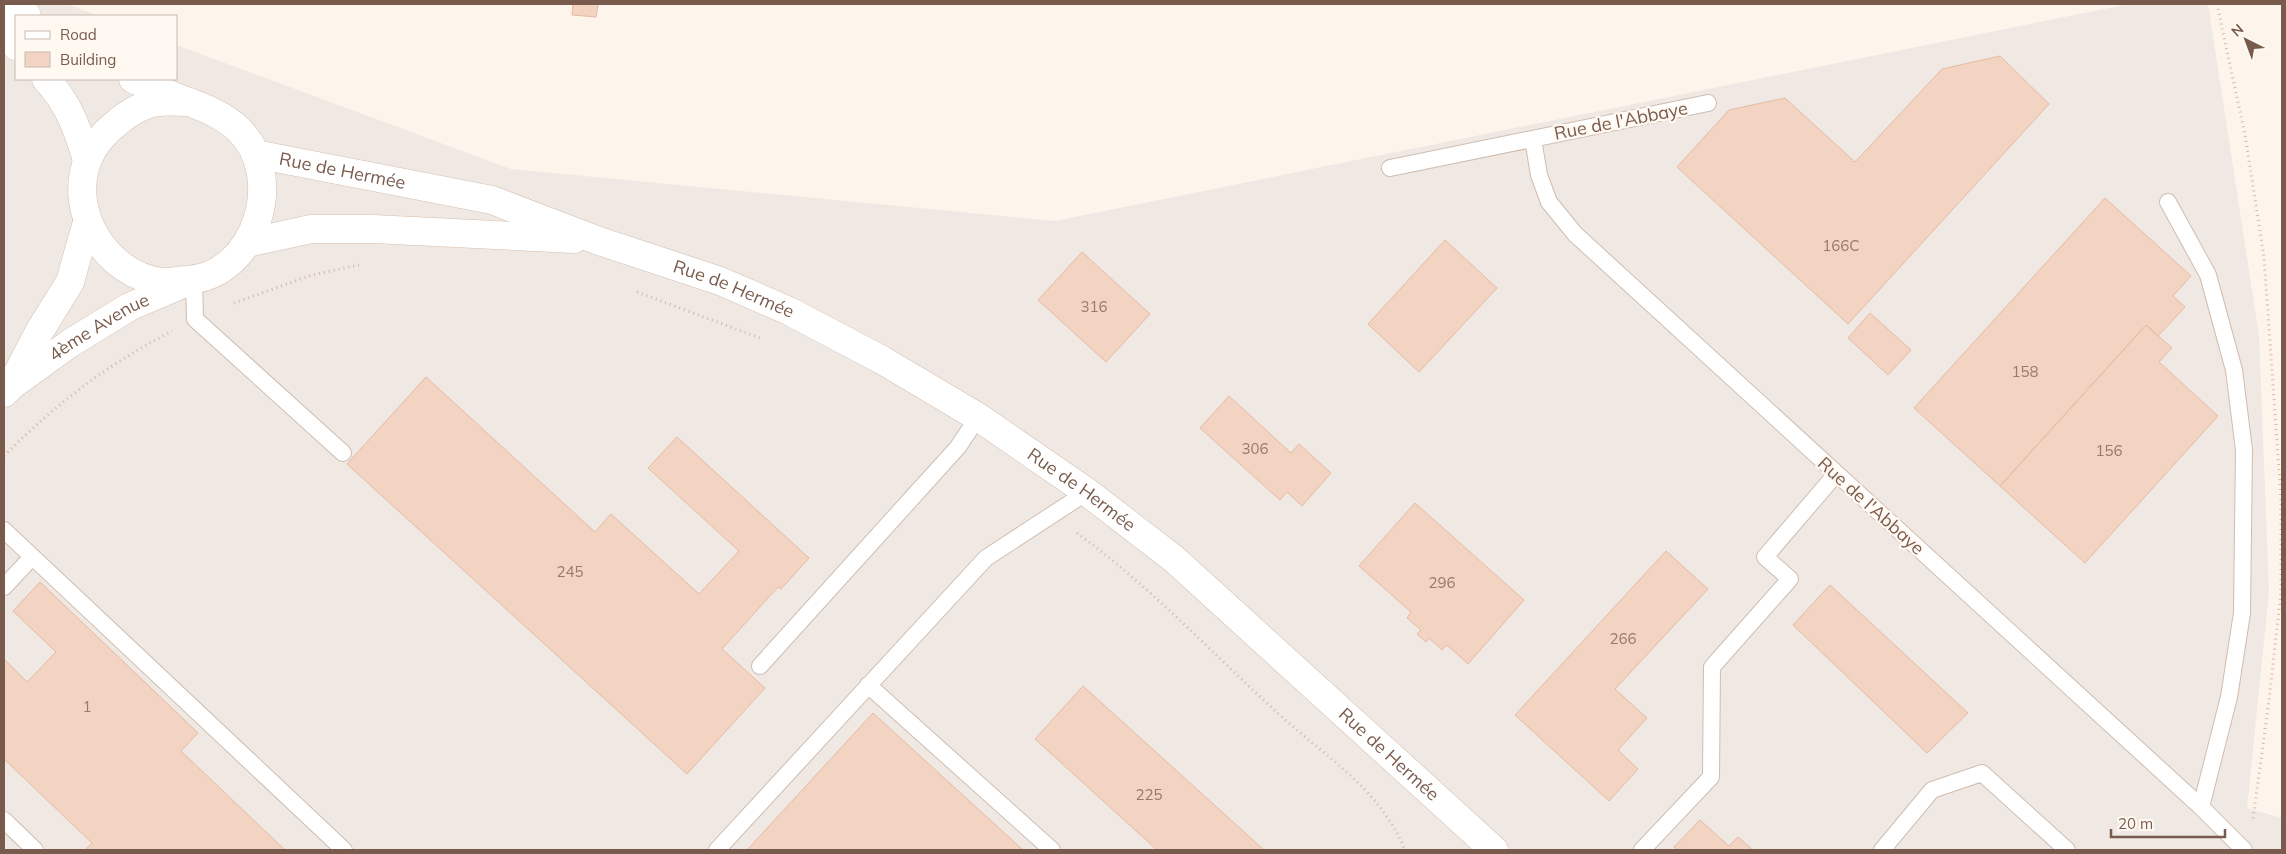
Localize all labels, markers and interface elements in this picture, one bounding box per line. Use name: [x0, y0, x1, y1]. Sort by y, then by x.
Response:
legend: [15, 15, 178, 80]
north arrow: [2221, 15, 2271, 65]
text: N: [2227, 20, 2247, 41]
text: Road: [60, 25, 97, 44]
text: Building: [60, 50, 116, 69]
street label: Rue de l'Abbaye: [1552, 96, 1690, 145]
street label: Rue de Hermée: [277, 147, 408, 194]
house number: 166C: [1822, 236, 1860, 255]
street label: Rue de Hermée: [670, 254, 798, 323]
street label: 4ème Avenue: [44, 288, 152, 366]
house number: 316: [1080, 297, 1108, 316]
house number: 158: [2011, 362, 2039, 381]
house number: 306: [1241, 439, 1269, 458]
house number: 156: [2095, 441, 2123, 460]
street label: Rue de Hermée: [1023, 443, 1141, 536]
street label: Rue de l'Abbaye: [1813, 452, 1929, 560]
house number: 245: [556, 562, 584, 581]
house number: 296: [1428, 573, 1456, 592]
house number: 266: [1609, 629, 1637, 648]
house number: 1: [82, 697, 92, 716]
street label: Rue de Hermée: [1334, 702, 1444, 806]
house number: 225: [1135, 785, 1163, 804]
scale bar: [2111, 806, 2225, 838]
text: 20 m: [2118, 814, 2153, 833]

